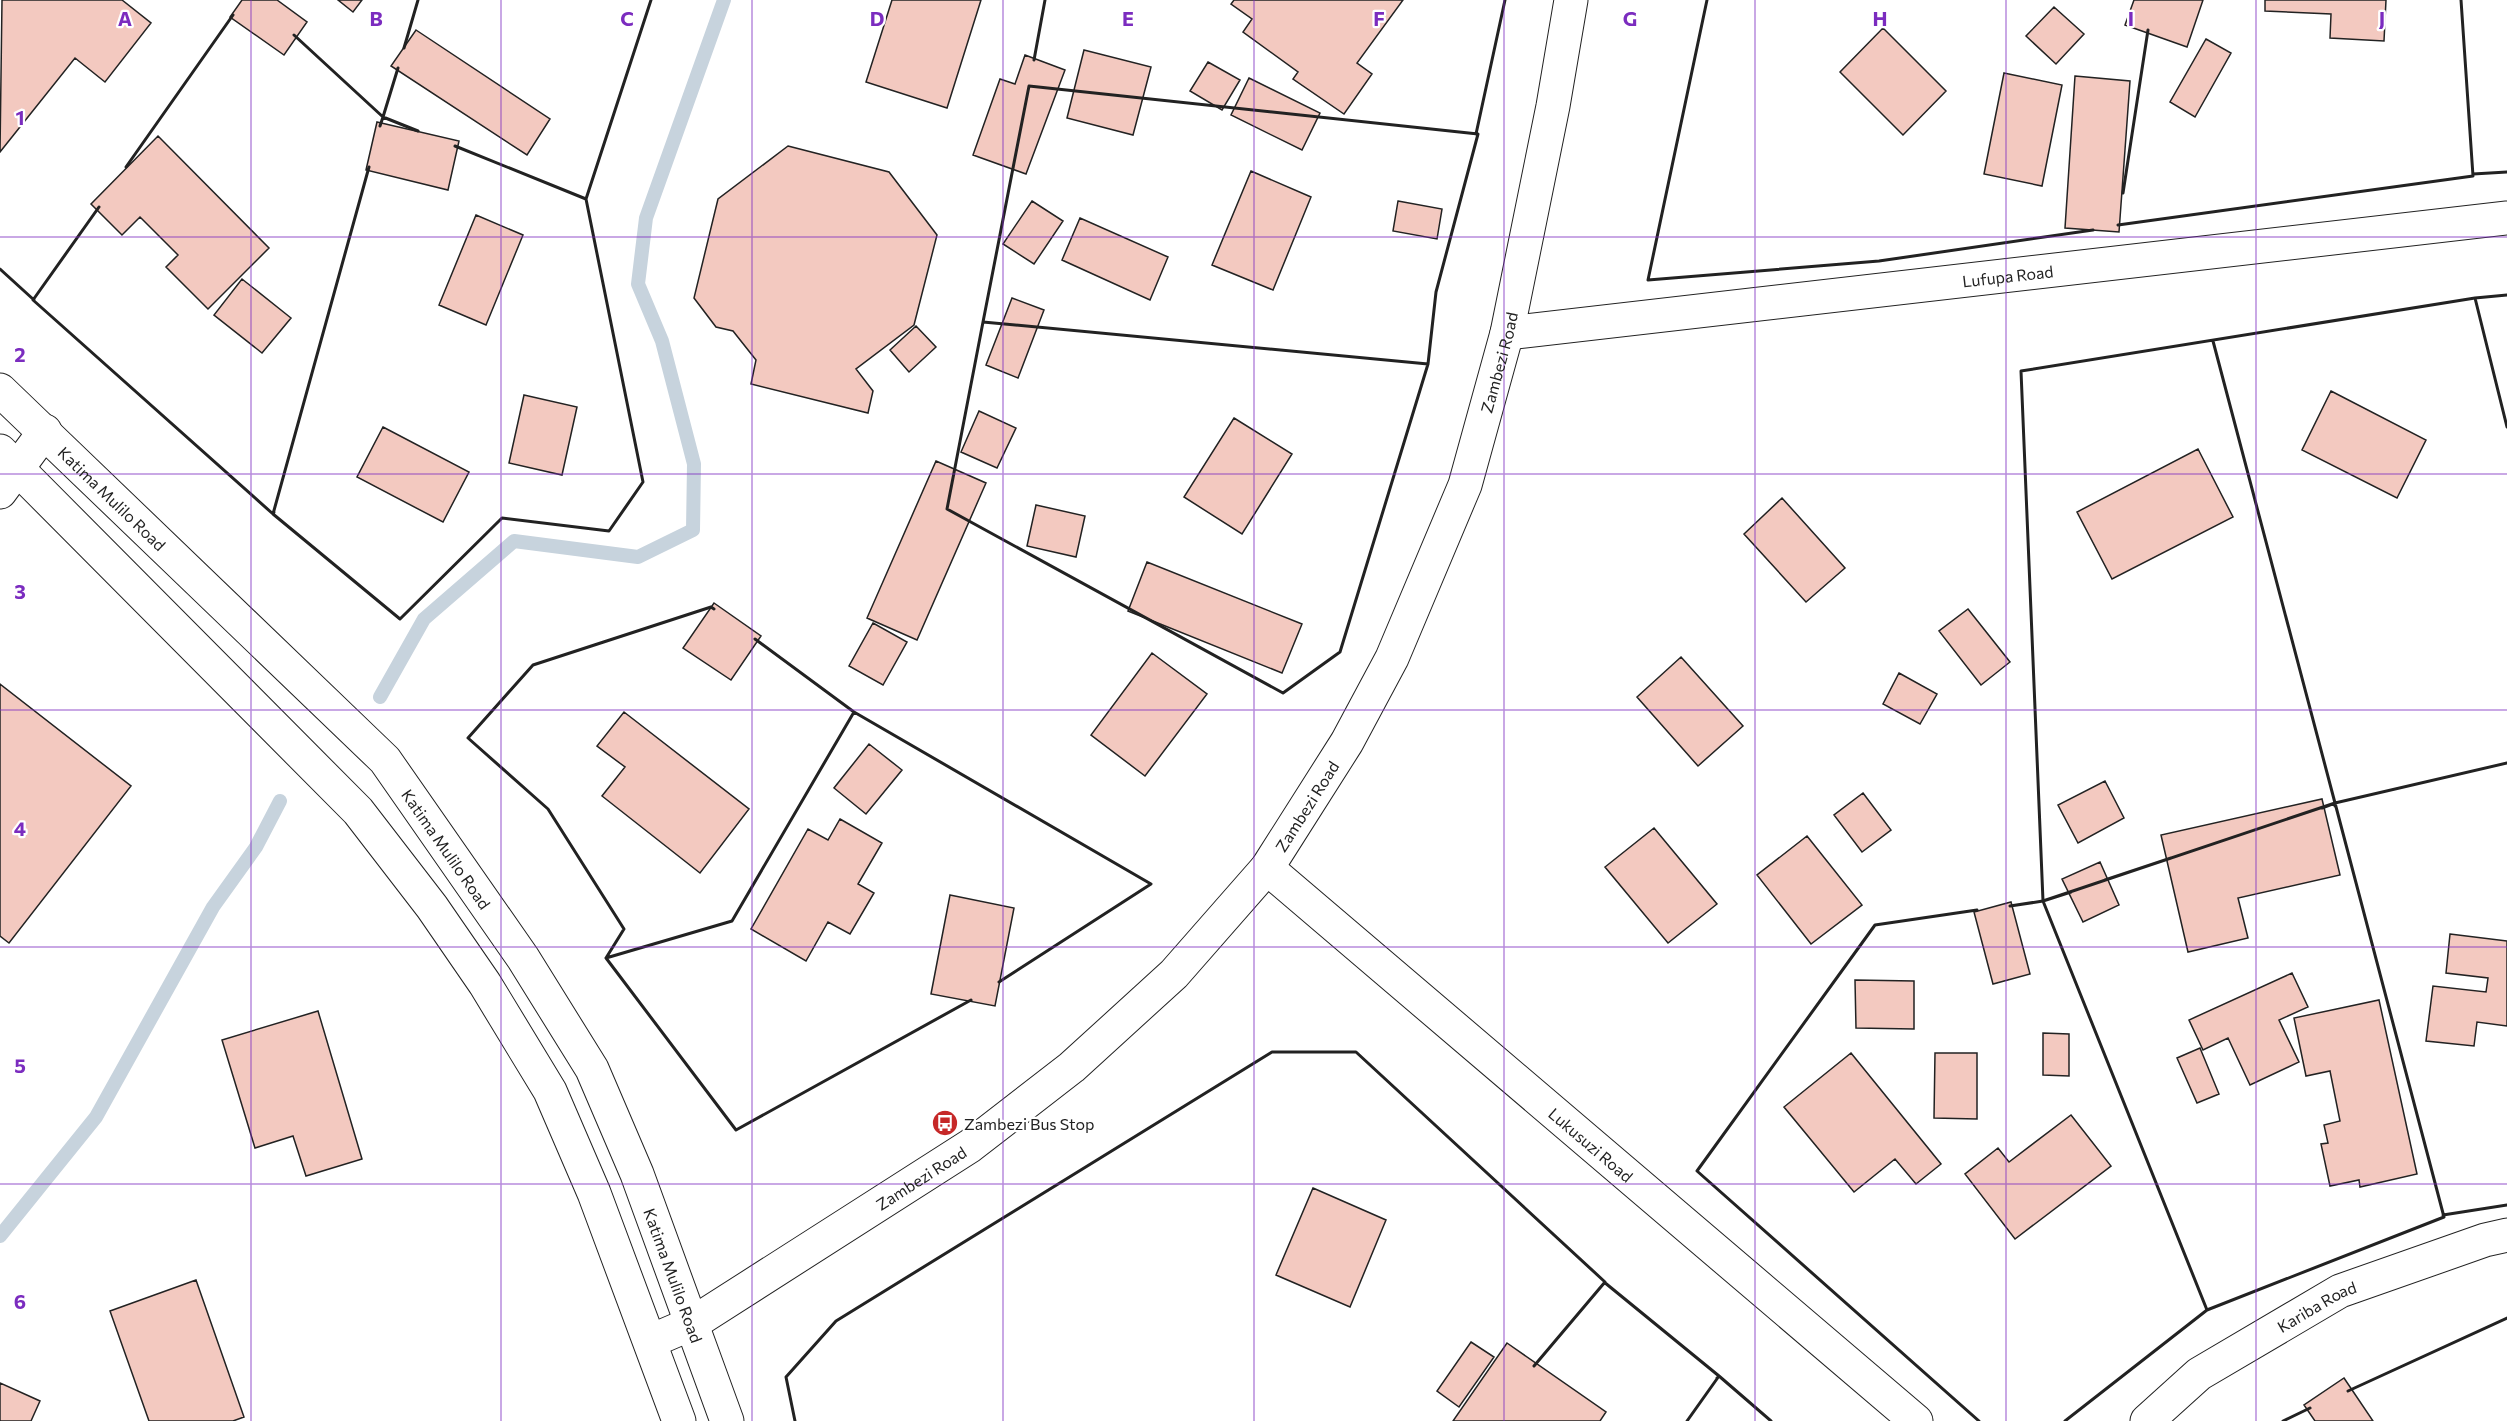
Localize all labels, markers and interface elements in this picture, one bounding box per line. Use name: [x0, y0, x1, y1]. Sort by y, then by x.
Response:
text: A: [118, 6, 132, 30]
text: B: [369, 6, 383, 30]
text: C: [620, 6, 634, 30]
text: D: [870, 6, 884, 30]
text: E: [1122, 6, 1134, 30]
text: F: [1373, 6, 1385, 30]
text: G: [1623, 6, 1637, 30]
text: H: [1873, 6, 1888, 30]
text: I: [2128, 6, 2134, 30]
text: J: [2379, 6, 2385, 30]
text: 1: [15, 105, 25, 129]
street label: Lufupa Road: [1961, 261, 2054, 290]
street label: Zambezi Road: [1476, 310, 1521, 415]
text: 2: [14, 342, 26, 366]
street label: Katima Mulilo Road: [55, 442, 170, 554]
text: 3: [14, 579, 26, 603]
street label: Zambezi Road: [1271, 757, 1342, 855]
street label: Katima Mulilo Road: [398, 785, 495, 912]
text: 4: [14, 816, 26, 840]
text: 5: [14, 1053, 26, 1077]
street label: Lukusuzi Road: [1545, 1103, 1637, 1185]
bus stop icon: Zambezi Bus Stop: [930, 1108, 960, 1138]
place label: Zambezi Bus Stop: [964, 1114, 1094, 1133]
street label: Zambezi Road: [872, 1142, 970, 1213]
street label: Katima Mulilo Road: [641, 1205, 707, 1345]
street label: Kariba Road: [2273, 1277, 2359, 1336]
text: 6: [14, 1289, 26, 1313]

